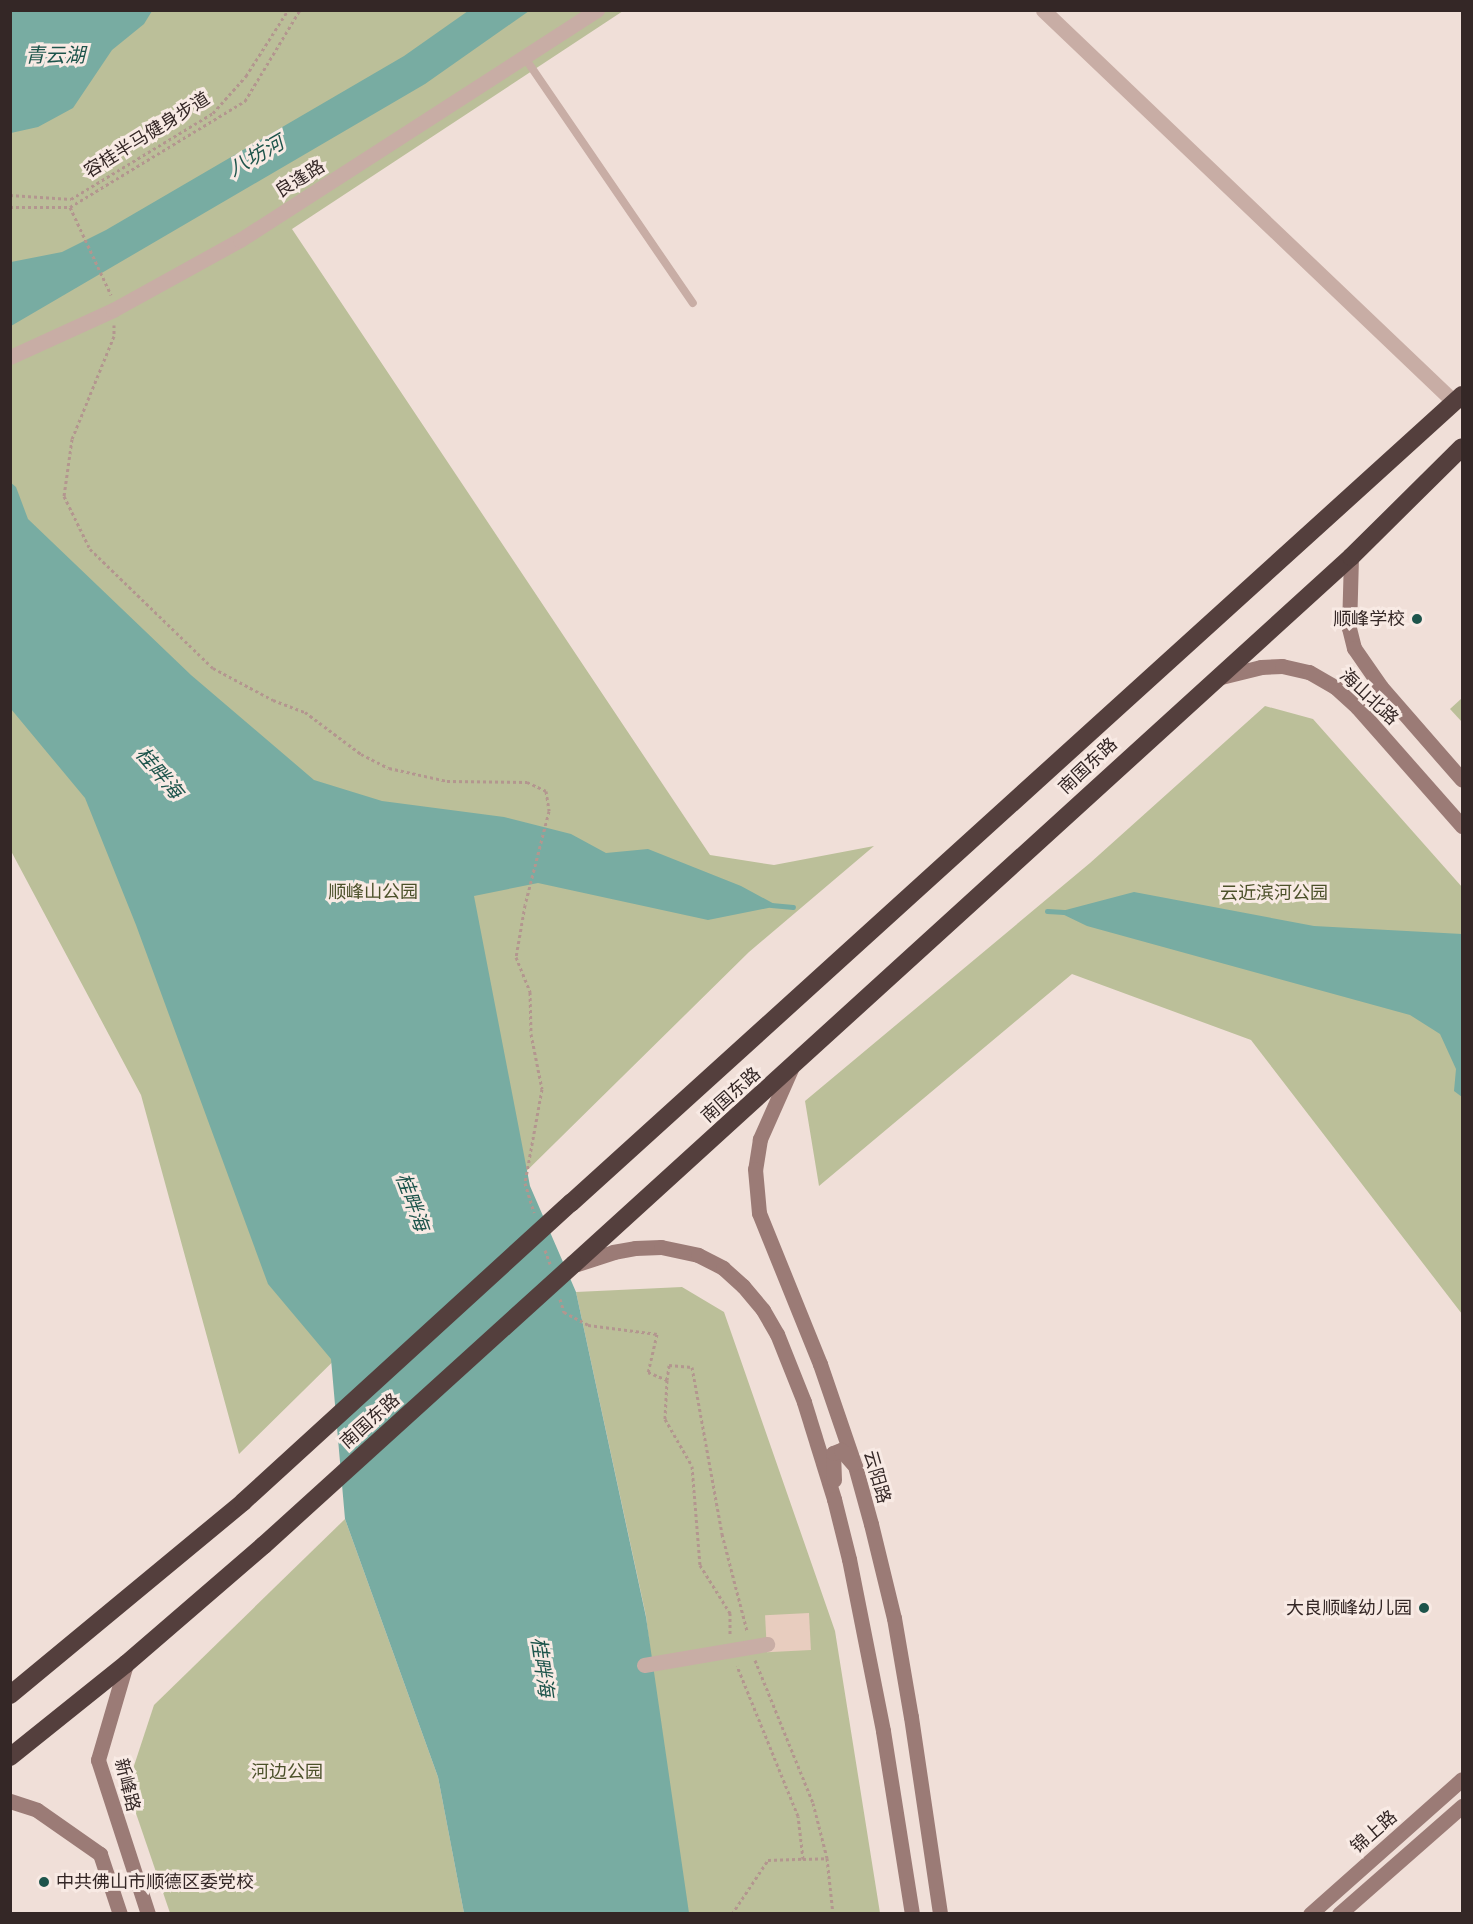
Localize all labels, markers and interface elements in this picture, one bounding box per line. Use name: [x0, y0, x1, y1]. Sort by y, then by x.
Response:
water label: 青云湖: [25, 43, 85, 67]
street label: 容桂半马健身步道: [80, 88, 214, 182]
water label: 八坊河: [224, 131, 288, 181]
street label: 良逢路: [271, 156, 329, 202]
place label: 顺峰学校: [1333, 608, 1405, 630]
marker: 顺峰学校: [1410, 612, 1424, 626]
street label: 海山北路: [1335, 665, 1403, 729]
street label: 南国东路: [1054, 734, 1122, 798]
water label: 桂畔海: [131, 742, 187, 804]
park label: 顺峰山公园: [328, 881, 418, 903]
park label: 云近滨河公园: [1220, 882, 1328, 904]
street label: 南国东路: [697, 1063, 765, 1127]
water label: 桂畔海: [390, 1170, 434, 1234]
street label: 南国东路: [336, 1389, 404, 1453]
street label: 云阳路: [859, 1448, 895, 1506]
place label: 大良顺峰幼儿园: [1286, 1597, 1412, 1619]
marker: 大良顺峰幼儿园: [1417, 1601, 1431, 1615]
water label: 桂畔海: [526, 1636, 558, 1698]
street label: 新峰路: [110, 1756, 144, 1814]
park label: 河边公园: [251, 1761, 323, 1783]
street label: 锦上路: [1347, 1806, 1401, 1858]
place label: 中共佛山市顺德区委党校: [56, 1871, 254, 1893]
marker: 中共佛山市顺德区委党校: [37, 1875, 51, 1889]

